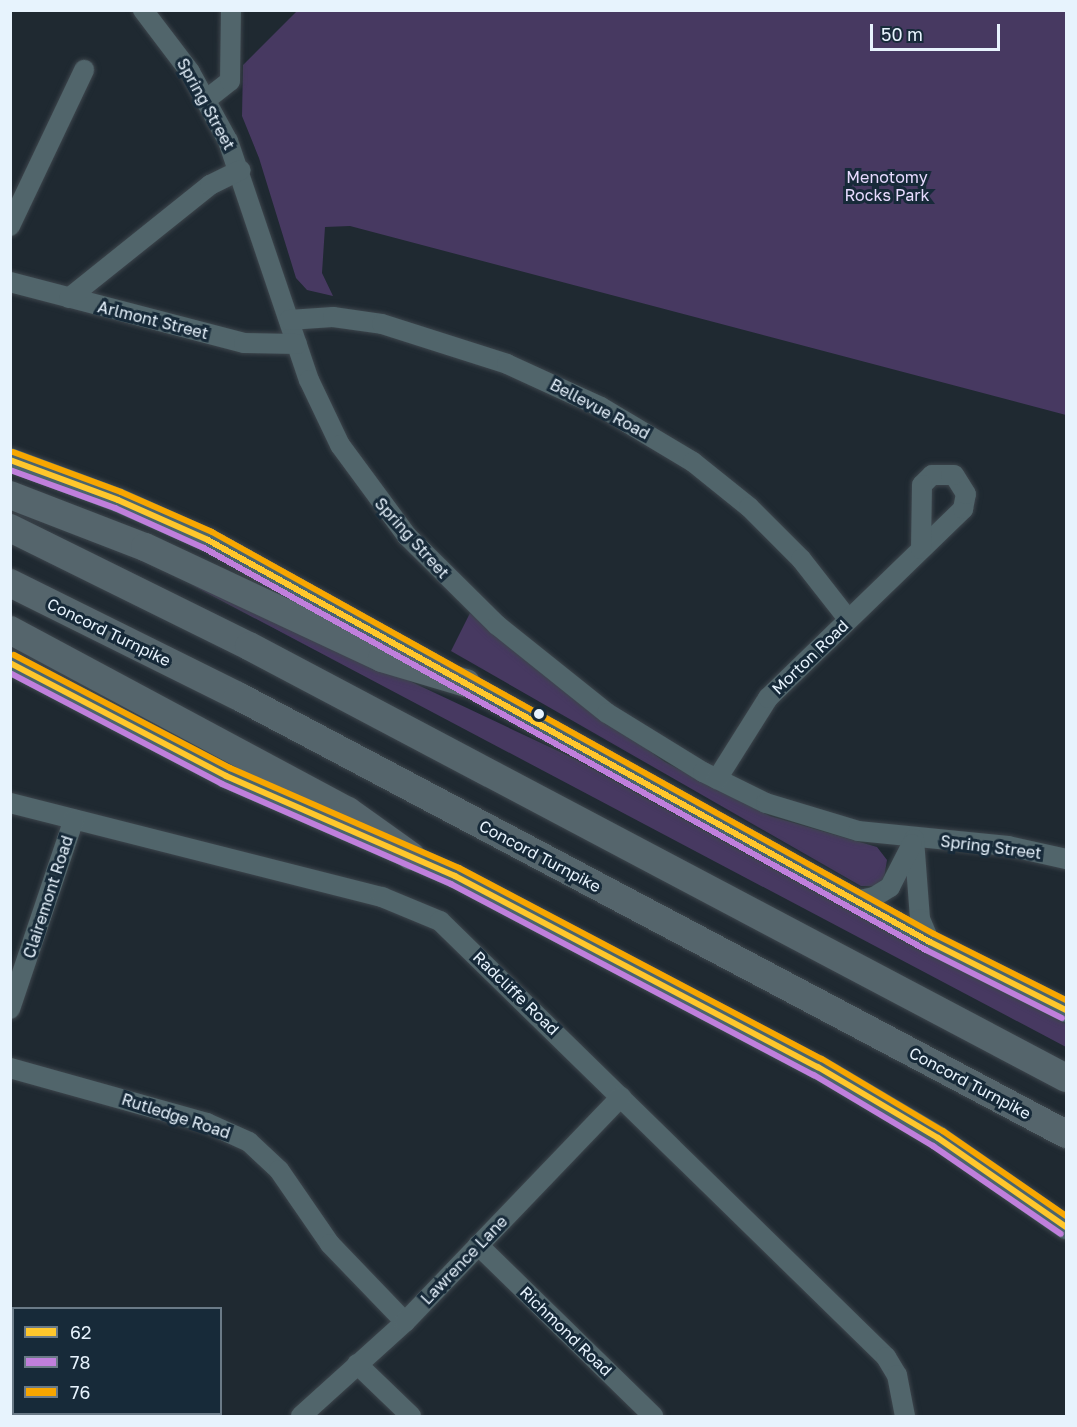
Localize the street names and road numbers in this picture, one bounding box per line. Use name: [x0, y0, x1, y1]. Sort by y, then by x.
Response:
street label: Spring Street: [173, 55, 239, 153]
street label: Arlmont Street: [96, 297, 210, 343]
street label: Bellevue Road: [547, 375, 653, 443]
street label: Spring Street: [371, 494, 453, 582]
street label: Concord Turnpike: [44, 594, 174, 670]
street label: Morton Road: [768, 616, 852, 698]
street label: Concord Turnpike: [476, 816, 604, 896]
street label: Spring Street: [939, 831, 1043, 863]
street label: Clairemont Road: [19, 833, 77, 961]
street label: Radcliffe Road: [469, 947, 563, 1039]
street label: Concord Turnpike: [906, 1043, 1034, 1123]
street label: Rutledge Road: [119, 1089, 233, 1143]
street label: Lawrence Lane: [417, 1212, 511, 1308]
street label: Richmond Road: [516, 1282, 616, 1380]

